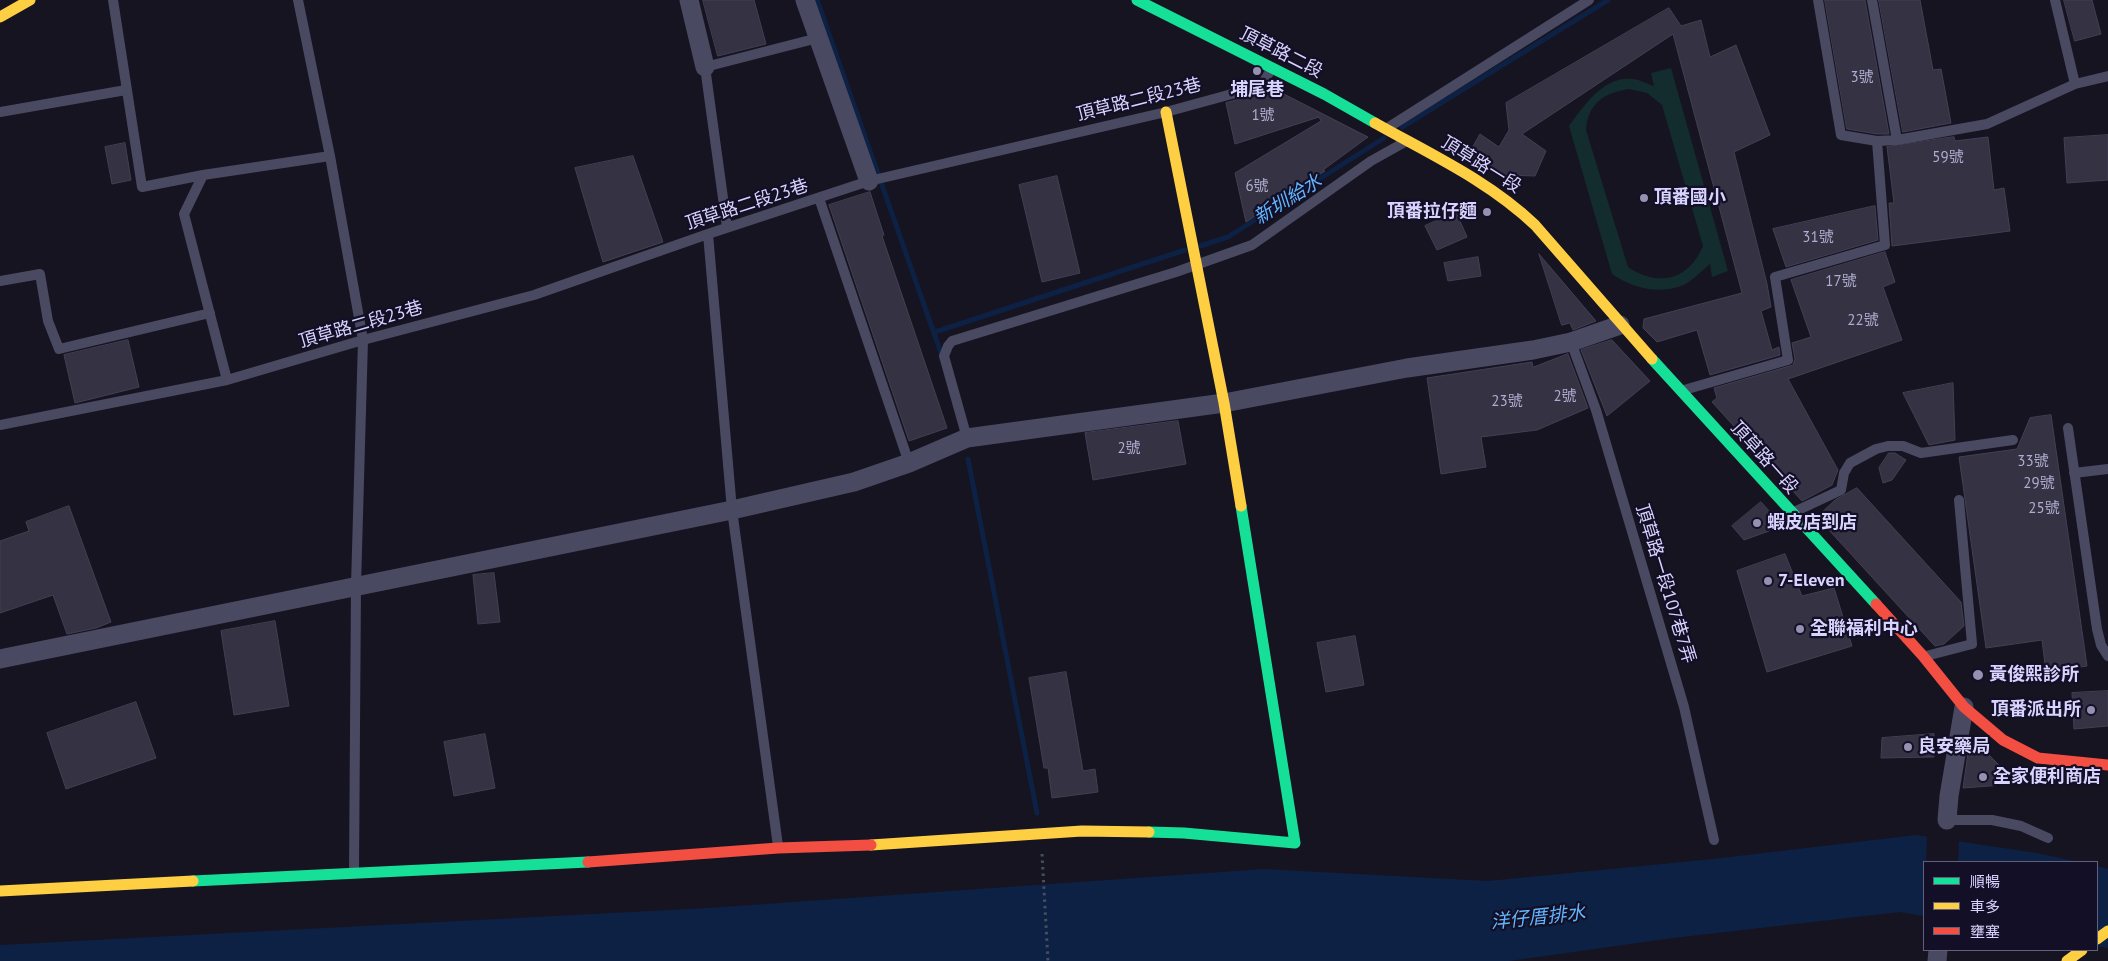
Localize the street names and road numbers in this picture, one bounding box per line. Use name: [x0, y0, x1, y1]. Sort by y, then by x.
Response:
street label: 頂草路二段: [1236, 23, 1326, 83]
street label: 頂草路二段23巷: [1074, 74, 1204, 126]
street label: 頂草路一段: [1437, 132, 1525, 198]
street label: 頂草路二段23巷: [683, 175, 811, 235]
street label: 頂草路二段23巷: [297, 297, 425, 353]
street label: 頂草路一段: [1726, 417, 1802, 499]
street label: 頂草路一段107巷7弄: [1631, 502, 1699, 666]

